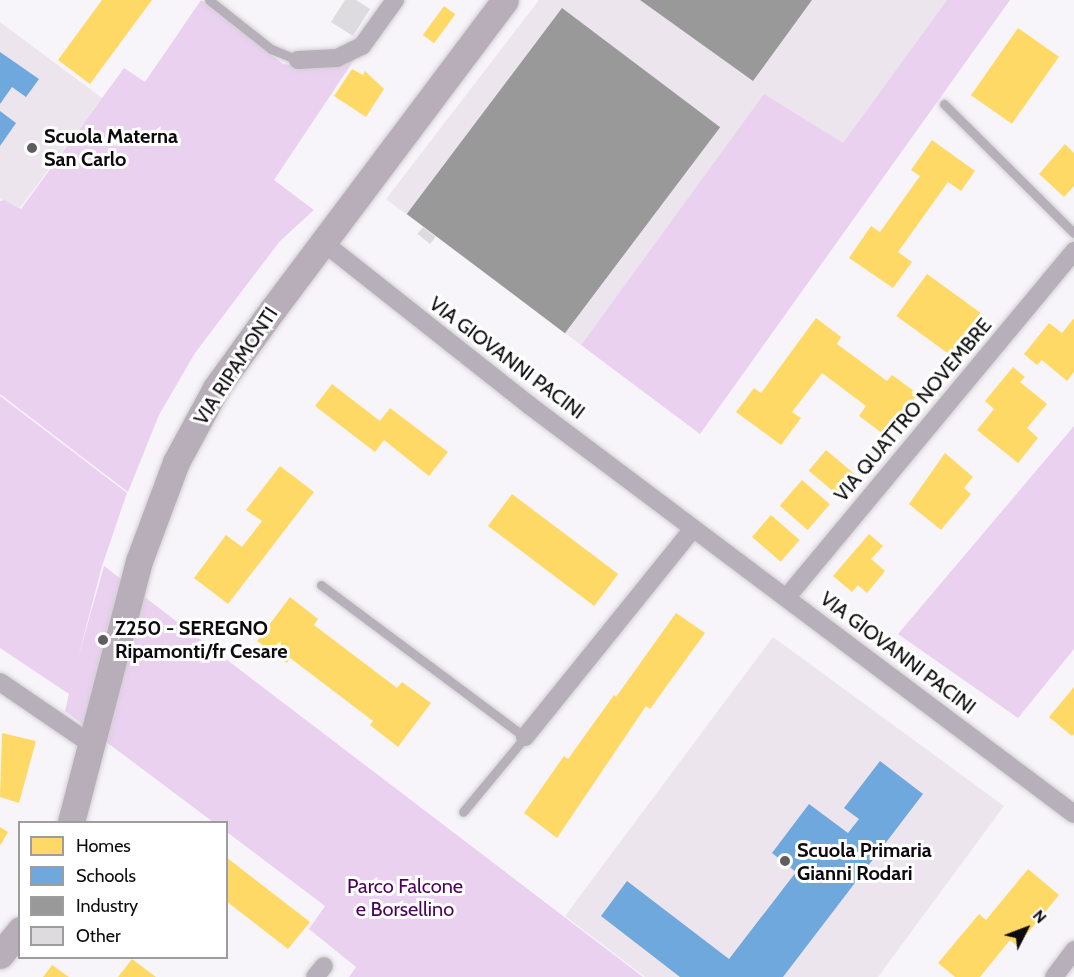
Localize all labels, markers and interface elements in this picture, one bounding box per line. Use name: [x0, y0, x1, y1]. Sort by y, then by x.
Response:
place label: Scuola Materna San Carlo: [44, 124, 178, 171]
marker: Scuola Materna San Carlo: [25, 141, 39, 155]
street label: VIA GIOVANNI PACINI: [425, 292, 589, 424]
street label: VIA RIPAMONTI: [189, 303, 283, 429]
street label: VIA QUATTRO NOVEMBRE: [829, 313, 997, 507]
street label: VIA GIOVANNI PACINI: [816, 587, 980, 719]
place label: Z250 - SEREGNO Ripamonti/fr Cesare: [115, 616, 287, 663]
marker: Z250 - SEREGNO Ripamonti/fr Cesare: [96, 633, 110, 647]
legend: [18, 821, 228, 959]
text: Homes: [76, 835, 131, 857]
place label: Scuola Primaria Gianni Rodari: [797, 838, 932, 885]
marker: Scuola Primaria Gianni Rodari: [778, 854, 792, 868]
text: Schools: [76, 865, 136, 887]
park label: Parco Falcone e Borsellino: [347, 874, 463, 921]
text: Industry: [76, 895, 138, 917]
north arrow: [996, 899, 1056, 959]
text: N: [1029, 906, 1051, 927]
text: Other: [76, 925, 121, 947]

